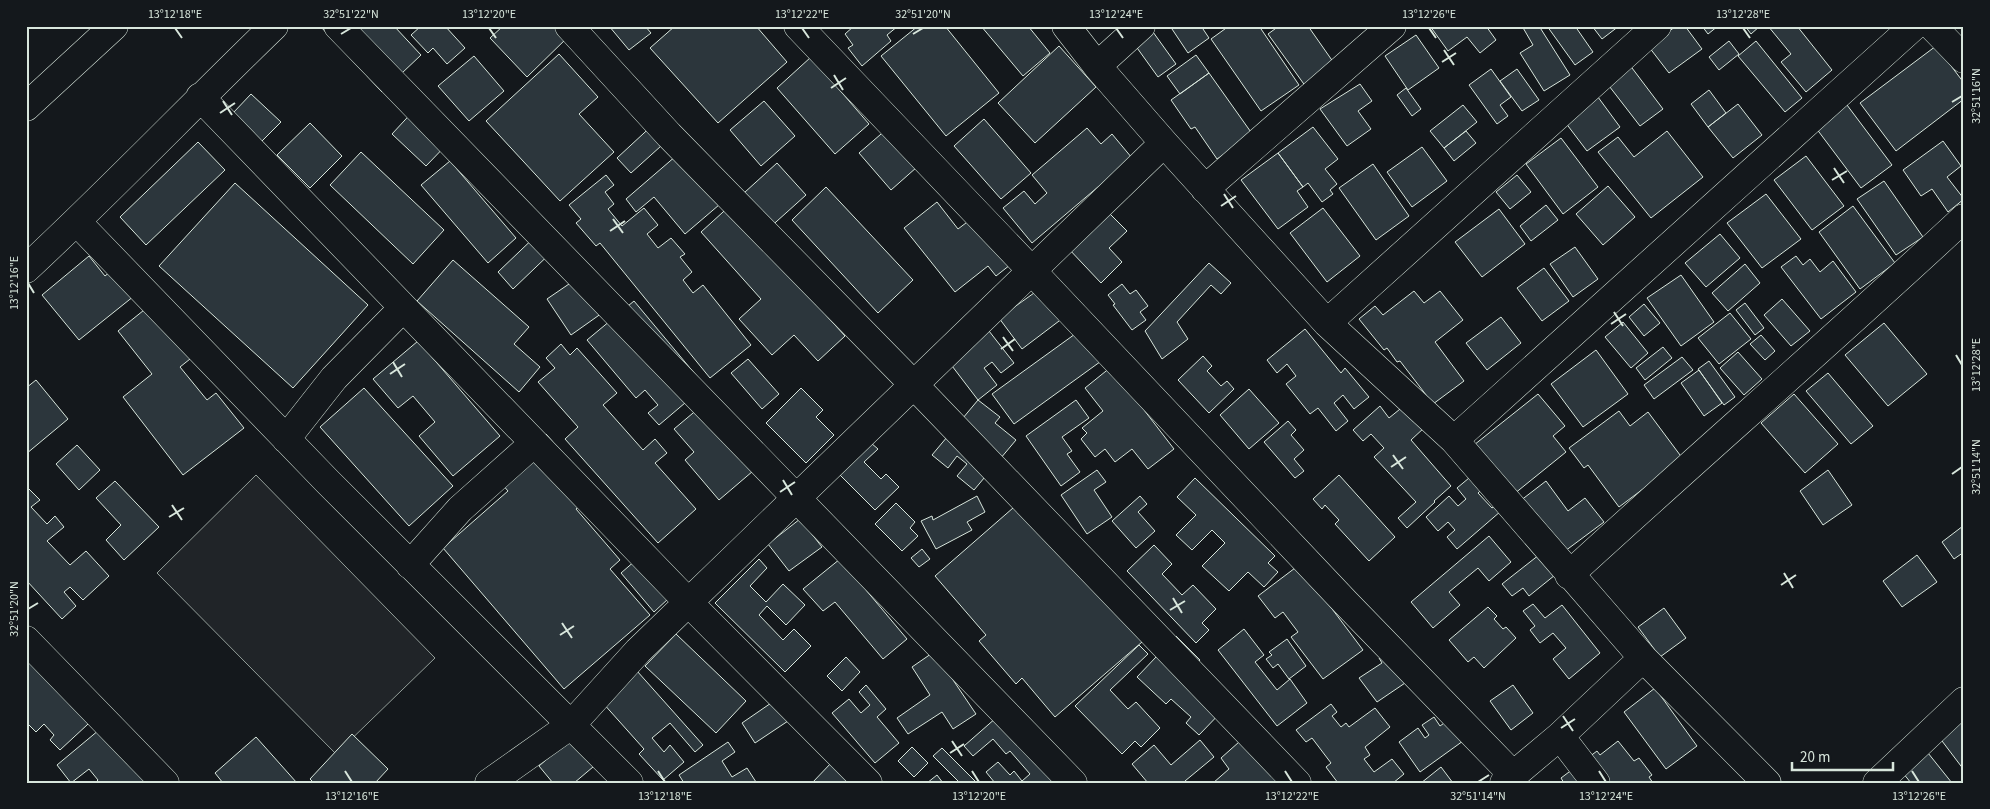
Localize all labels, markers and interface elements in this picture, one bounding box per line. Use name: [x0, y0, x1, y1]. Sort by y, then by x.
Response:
text: 13°12'18"E: [148, 6, 202, 23]
text: 32°51'22"N: [323, 6, 379, 23]
text: 13°12'20"E: [462, 6, 516, 23]
text: 13°12'22"E: [775, 6, 829, 23]
text: 32°51'20"N: [895, 6, 951, 23]
text: 13°12'24"E: [1089, 6, 1143, 23]
text: 13°12'26"E: [1402, 6, 1456, 23]
text: 13°12'28"E: [1716, 6, 1770, 23]
text: 32°51'16"N: [1968, 68, 1985, 124]
text: 13°12'16"E: [6, 256, 23, 310]
text: 13°12'28"E: [1968, 338, 1985, 392]
text: 32°51'14"N: [1968, 439, 1985, 495]
text: 32°51'20"N: [6, 581, 23, 637]
scale bar: [1792, 739, 1894, 771]
text: 20 m: [1800, 747, 1830, 768]
text: 13°12'16"E: [325, 788, 379, 805]
text: 13°12'18"E: [638, 788, 692, 805]
text: 13°12'20"E: [952, 788, 1006, 805]
text: 13°12'22"E: [1265, 788, 1319, 805]
text: 32°51'14"N: [1450, 788, 1506, 805]
text: 13°12'24"E: [1579, 788, 1633, 805]
text: 13°12'26"E: [1892, 788, 1946, 805]

